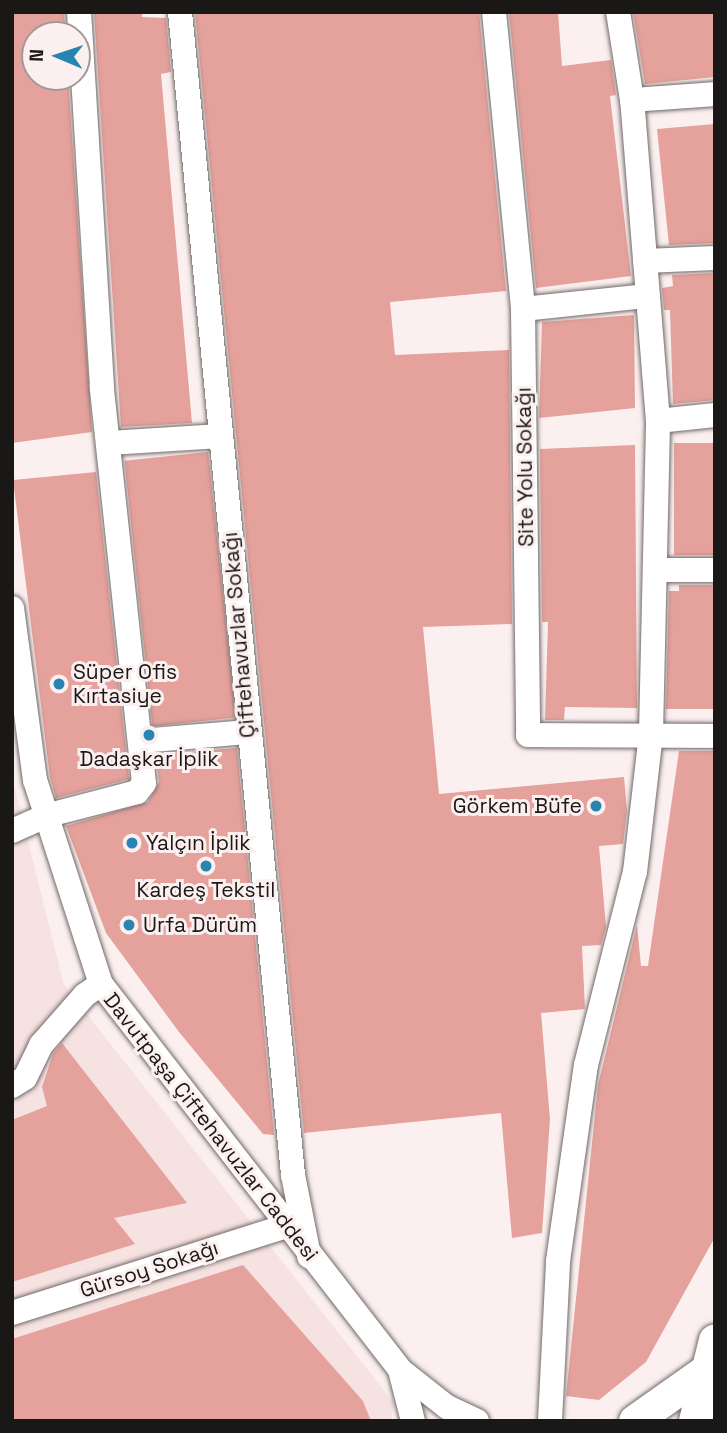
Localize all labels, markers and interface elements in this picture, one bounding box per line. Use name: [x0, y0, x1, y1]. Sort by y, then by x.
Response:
north arrow: [21, 21, 91, 91]
text: N: [24, 49, 49, 62]
street label: Site Yolu Sokağı: [511, 387, 539, 547]
street label: Çiftehavuzlar Sokağı: [217, 531, 261, 739]
place label: Süper Ofis Kırtasiye: [73, 659, 177, 709]
marker: Süper Ofis Kırtasiye: [51, 676, 67, 692]
marker: Dadaşkar İplik: [141, 727, 157, 743]
place label: Dadaşkar İplik: [80, 746, 218, 772]
place label: Görkem Büfe: [453, 793, 582, 819]
marker: Görkem Büfe: [588, 798, 604, 814]
place label: Yalçın İplik: [146, 830, 251, 856]
marker: Yalçın İplik: [124, 835, 140, 851]
marker: Kardeş Tekstil: [198, 858, 214, 874]
place label: Kardeş Tekstil: [136, 877, 276, 903]
place label: Urfa Dürüm: [143, 912, 257, 938]
marker: Urfa Dürüm: [121, 917, 137, 933]
street label: Davutpaşa Çiftehavuzlar Caddesi: [98, 988, 324, 1266]
street label: Gürsoy Sokağı: [77, 1235, 221, 1303]

